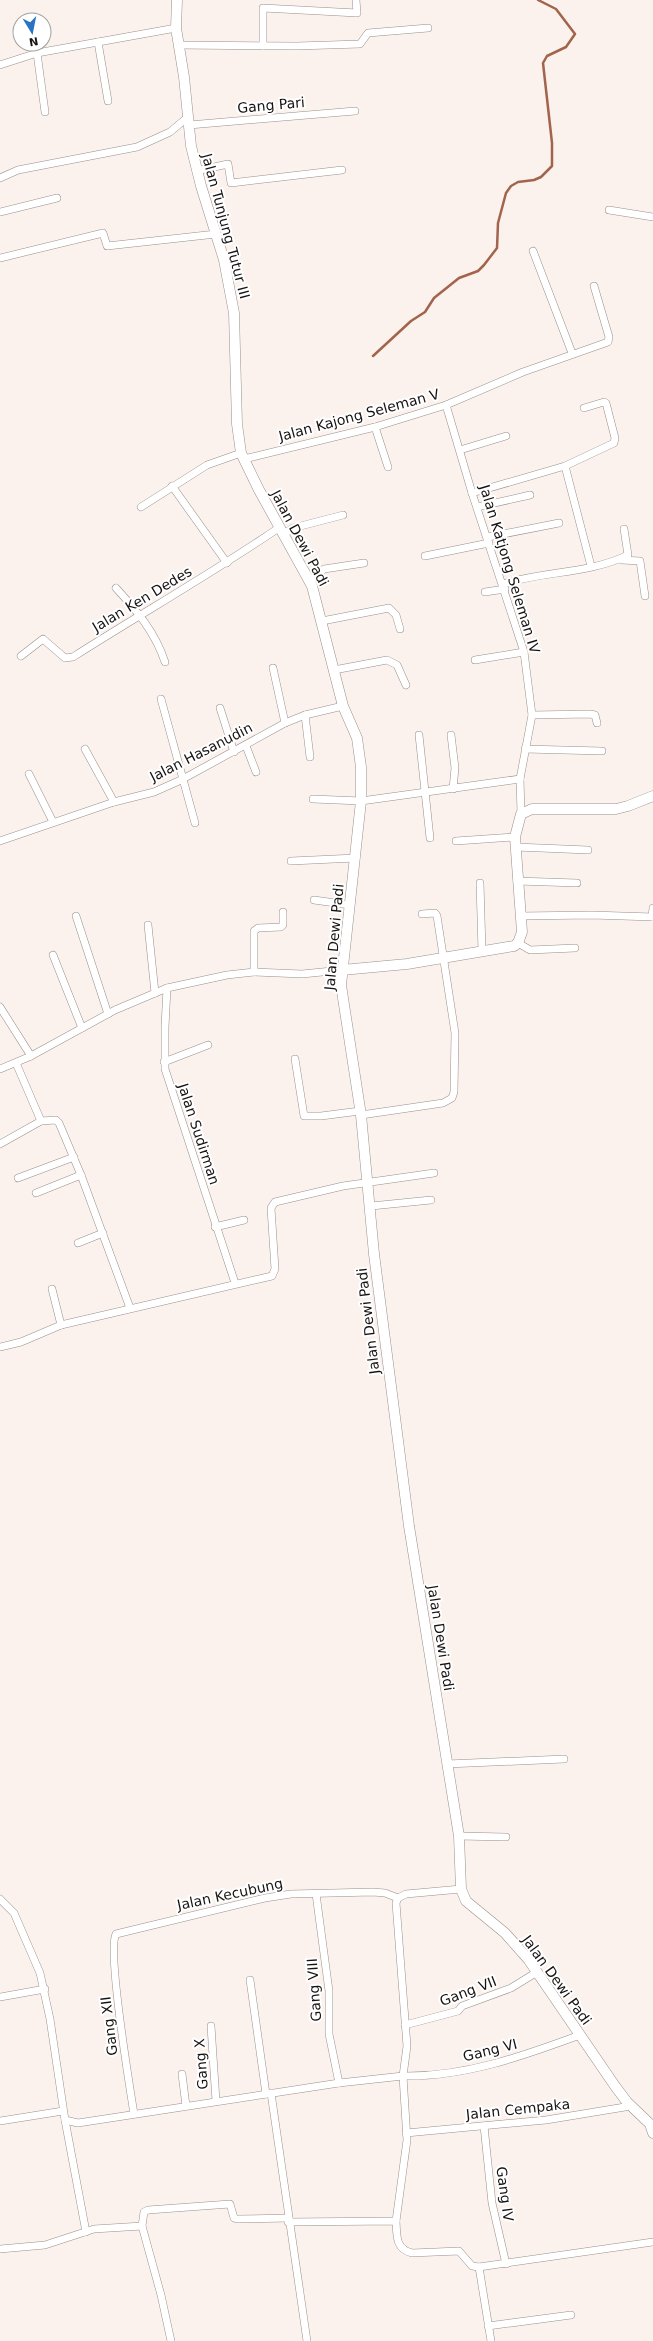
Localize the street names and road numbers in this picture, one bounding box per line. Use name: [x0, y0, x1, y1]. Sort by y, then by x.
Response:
street label: Gang Pari: [237, 94, 305, 116]
street label: Jalan Tunjung Tutur III: [199, 151, 253, 300]
street label: Jalan Kajong Seleman V: [276, 386, 442, 444]
street label: Jalan Katjong Seleman IV: [476, 482, 543, 656]
street label: Jalan Dewi Padi: [267, 486, 332, 589]
street label: Jalan Ken Dedes: [89, 563, 195, 636]
street label: Jalan Hasanudin: [146, 719, 255, 785]
street label: Jalan Dewi Padi: [321, 883, 347, 992]
street label: Jalan Sudirman: [175, 1080, 223, 1187]
street label: Jalan Dewi Padi: [354, 1267, 383, 1376]
street label: Jalan Dewi Padi: [425, 1583, 457, 1692]
street label: Jalan Kecubung: [175, 1875, 284, 1913]
street label: Jalan Dewi Padi: [519, 1931, 595, 2028]
street label: Gang VIII: [304, 1958, 324, 2022]
street label: Gang VII: [437, 1973, 499, 2009]
street label: Gang XII: [97, 1995, 121, 2057]
street label: Gang VI: [461, 2036, 519, 2064]
street label: Gang X: [191, 2037, 211, 2090]
street label: Jalan Cempaka: [464, 2096, 571, 2123]
street label: Gang IV: [493, 2165, 517, 2223]

